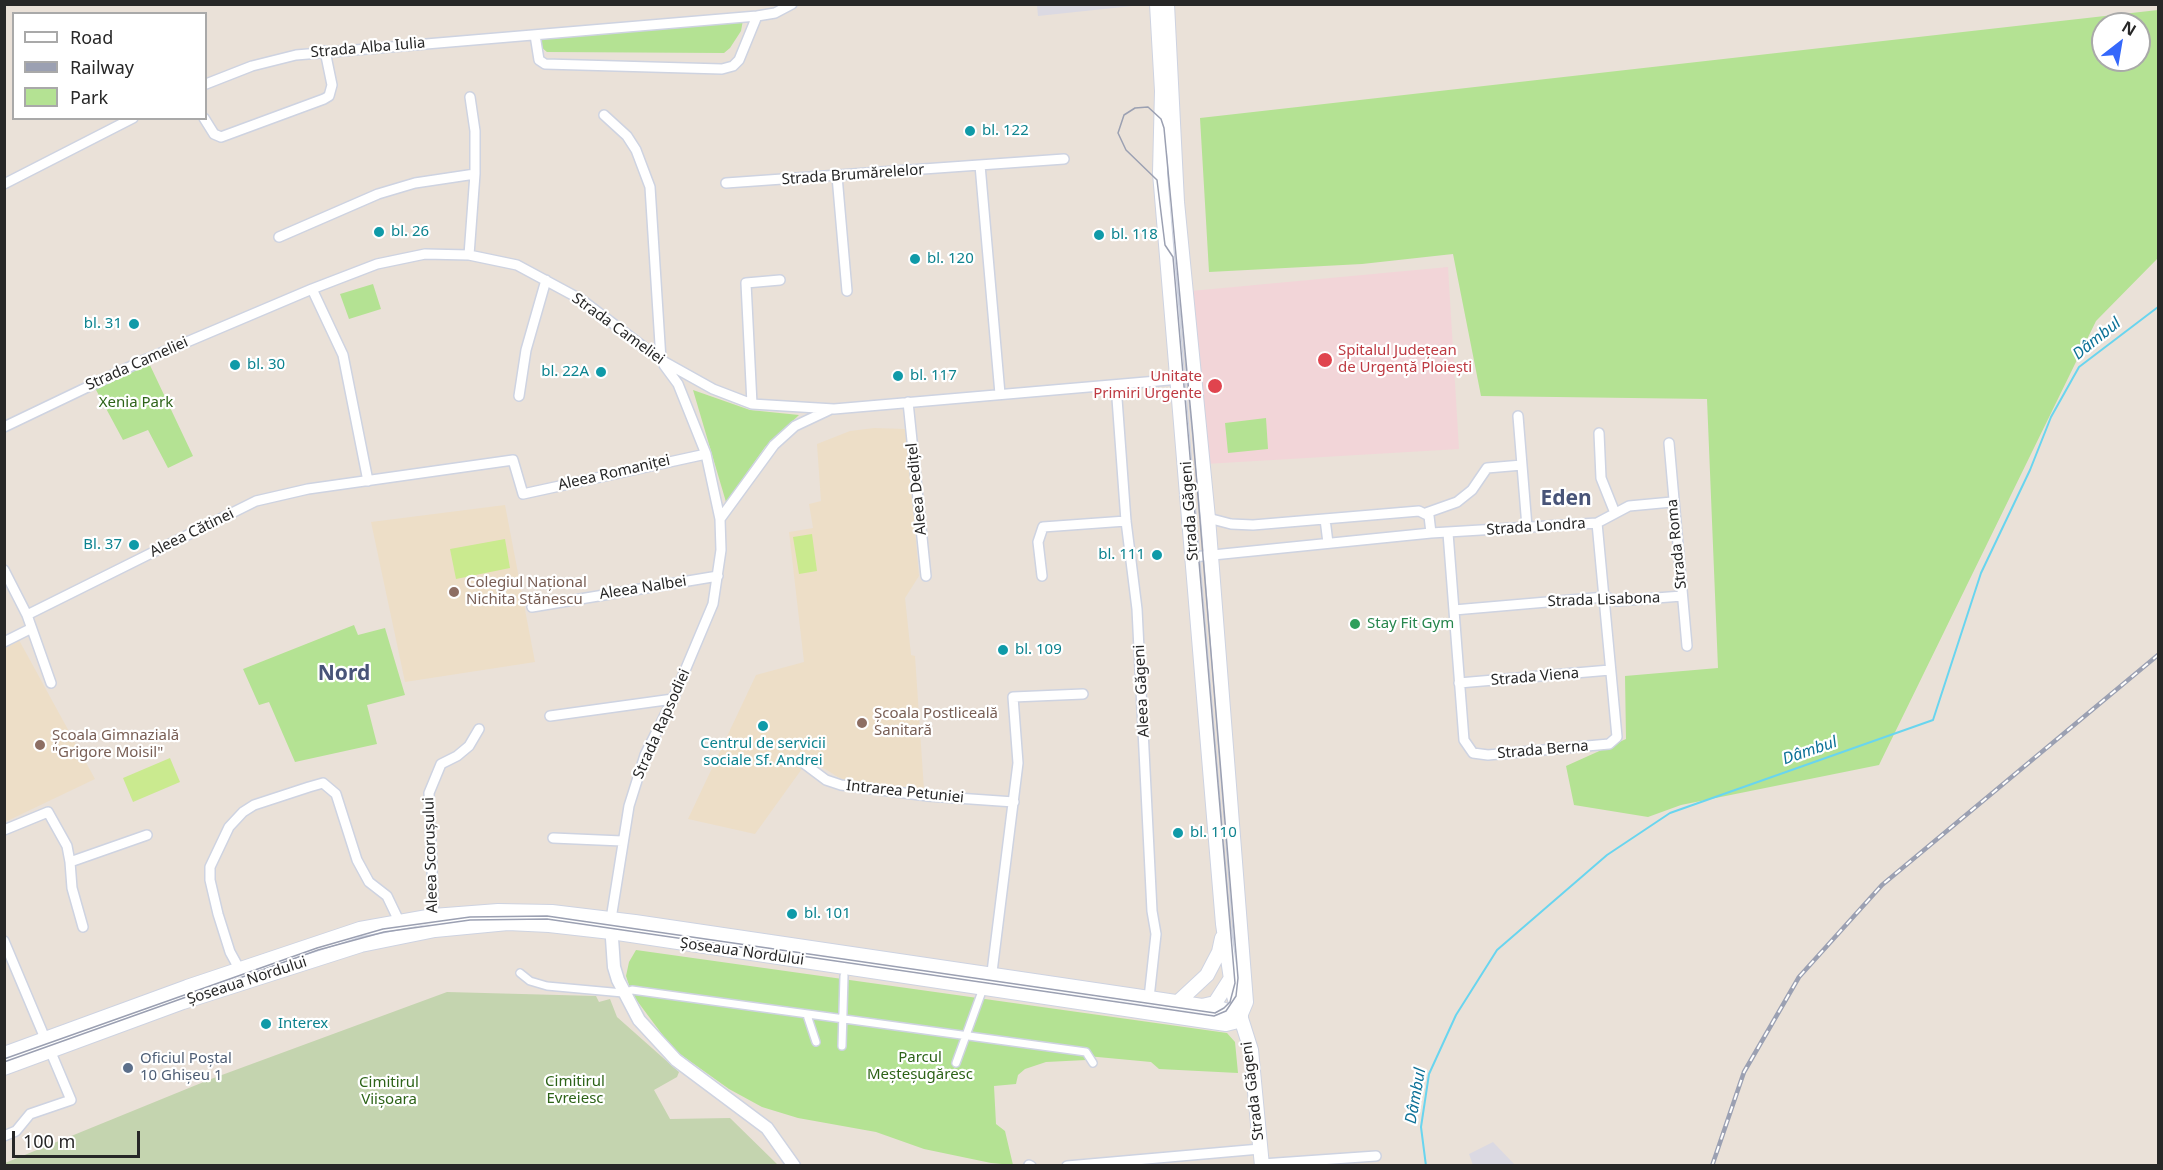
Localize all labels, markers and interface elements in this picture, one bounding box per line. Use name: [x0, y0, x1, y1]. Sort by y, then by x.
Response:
legend: [12, 12, 207, 120]
north arrow: [2091, 12, 2151, 72]
text: N: [2118, 16, 2140, 41]
text: Road: [70, 25, 113, 49]
street label: Strada Alba Iulia: [310, 34, 426, 62]
text: Railway: [70, 55, 134, 79]
text: Park: [70, 85, 108, 109]
place label: bl. 122: [982, 122, 1029, 140]
marker: bl. 122: [963, 124, 977, 138]
street label: Strada Brumărelelor: [781, 161, 925, 189]
place label: bl. 26: [391, 223, 429, 241]
marker: bl. 26: [372, 225, 386, 239]
place label: bl. 118: [1111, 226, 1158, 244]
marker: bl. 118: [1092, 228, 1106, 242]
place label: bl. 120: [927, 250, 974, 268]
marker: bl. 120: [908, 252, 922, 266]
street label: Strada Cameliei: [568, 289, 668, 369]
water label: Dâmbul: [2069, 314, 2125, 364]
place label: bl. 31: [84, 315, 122, 333]
marker: bl. 31: [127, 317, 141, 331]
street label: Strada Cameliei: [83, 333, 191, 395]
place label: Spitalul Județean de Urgență Ploiești: [1338, 342, 1472, 377]
marker: Spitalul Județean de Urgență Ploiești: [1316, 351, 1334, 369]
place label: bl. 30: [247, 356, 285, 374]
marker: bl. 30: [228, 358, 242, 372]
place label: bl. 22A: [541, 363, 589, 381]
marker: bl. 22A: [594, 365, 608, 379]
place label: bl. 117: [910, 367, 957, 385]
place label: Unitate Primiri Urgente: [1093, 368, 1202, 403]
marker: bl. 117: [891, 369, 905, 383]
marker: Unitate Primiri Urgente: [1206, 377, 1224, 395]
park label: Xenia Park: [99, 394, 173, 412]
street label: Aleea Dedițel: [903, 442, 931, 536]
street label: Aleea Romaniței: [556, 451, 672, 495]
street label: Strada Găgeni: [1178, 461, 1202, 561]
district label: Eden: [1540, 486, 1592, 512]
street label: Strada Roma: [1663, 498, 1691, 590]
street label: Aleea Cătinei: [147, 505, 237, 561]
street label: Strada Londra: [1486, 515, 1586, 539]
place label: Bl. 37: [83, 536, 122, 554]
marker: Bl. 37: [127, 538, 141, 552]
place label: bl. 111: [1098, 546, 1145, 564]
marker: bl. 111: [1150, 548, 1164, 562]
street label: Aleea Nalbei: [598, 572, 688, 604]
place label: Colegiul Național Nichita Stănescu: [466, 574, 587, 609]
marker: Colegiul Național Nichita Stănescu: [447, 585, 461, 599]
street label: Strada Lisabona: [1547, 589, 1661, 611]
place label: Stay Fit Gym: [1367, 615, 1454, 633]
marker: Stay Fit Gym: [1348, 617, 1362, 631]
place label: bl. 109: [1015, 641, 1062, 659]
marker: bl. 109: [996, 643, 1010, 657]
street label: Aleea Găgeni: [1131, 644, 1153, 738]
district label: Nord: [318, 661, 370, 687]
street label: Strada Viena: [1490, 664, 1580, 690]
street label: Strada Rapsodiei: [630, 666, 694, 782]
place label: Școala Postliceală Sanitară: [874, 705, 998, 740]
marker: Școala Postliceală Sanitară: [855, 716, 869, 730]
marker: Centrul de servicii sociale Sf. Andrei: [756, 719, 770, 733]
place label: Școala Gimnazială "Grigore Moisil": [52, 727, 179, 762]
water label: Dâmbul: [1780, 733, 1840, 769]
place label: Centrul de servicii sociale Sf. Andrei: [700, 735, 826, 770]
street label: Strada Berna: [1497, 737, 1589, 763]
marker: Școala Gimnazială "Grigore Moisil": [33, 738, 47, 752]
street label: Intrarea Petuniei: [845, 777, 965, 807]
street label: Aleea Scorușului: [420, 797, 442, 913]
place label: bl. 110: [1190, 824, 1237, 842]
marker: bl. 110: [1171, 826, 1185, 840]
place label: bl. 101: [804, 905, 851, 923]
marker: bl. 101: [785, 907, 799, 921]
street label: Șoseaua Nordului: [679, 934, 805, 970]
street label: Șoseaua Nordului: [185, 953, 309, 1009]
place label: Interex: [278, 1015, 328, 1033]
marker: Interex: [259, 1017, 273, 1031]
street label: Strada Găgeni: [1238, 1040, 1268, 1142]
park label: Parcul Meșteșugăresc: [867, 1049, 973, 1084]
place label: Oficiul Poștal 10 Ghișeu 1: [140, 1050, 232, 1085]
marker: Oficiul Poștal 10 Ghișeu 1: [121, 1061, 135, 1075]
water label: Dâmbul: [1402, 1067, 1430, 1125]
park label: Cimitirul Evreiesc: [545, 1073, 605, 1108]
park label: Cimitirul Viișoara: [359, 1074, 419, 1109]
scale bar: [15, 1119, 142, 1157]
text: 100 m: [23, 1129, 75, 1153]

